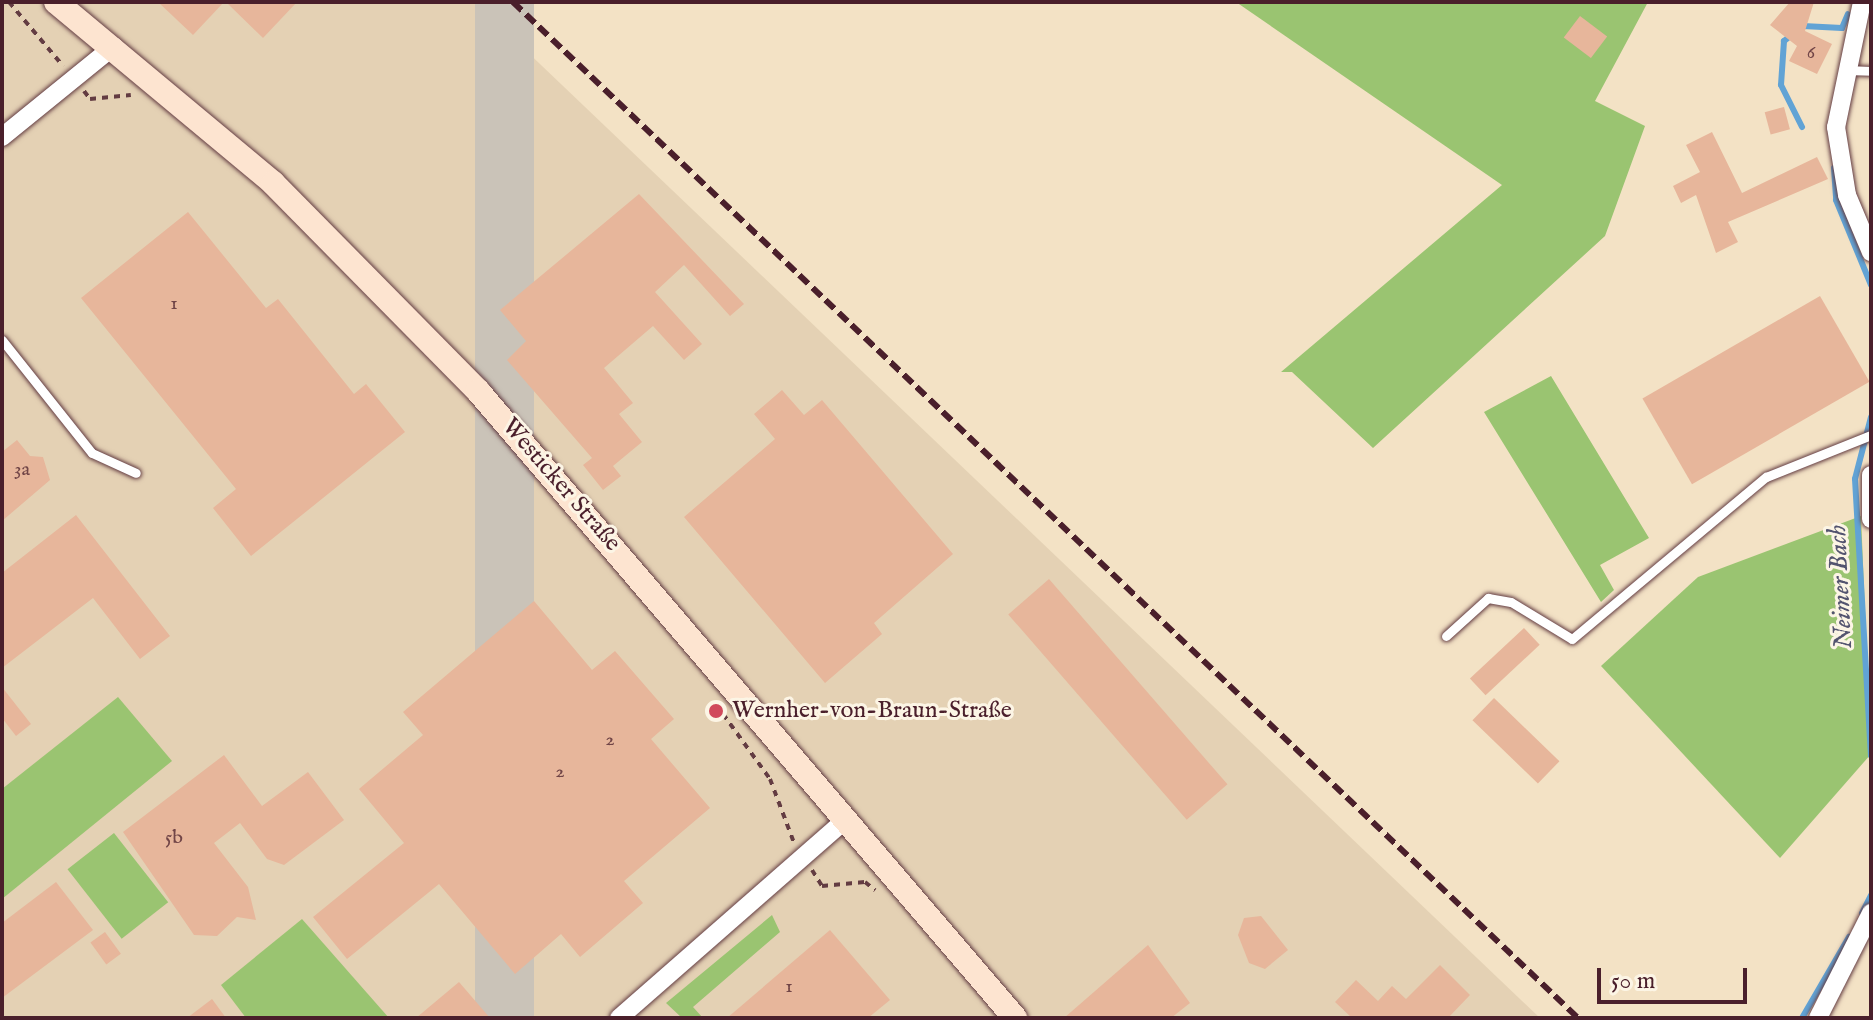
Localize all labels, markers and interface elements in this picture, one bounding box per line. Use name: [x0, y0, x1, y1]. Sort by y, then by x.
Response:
house number: 6: [1807, 40, 1815, 64]
house number: 1: [170, 291, 178, 315]
street label: Westicker Straße: [495, 413, 627, 557]
house number: 3a: [14, 457, 30, 481]
water label: Neimer Bach: [1822, 524, 1860, 650]
place label: Wernher-von-Braun-Straße: [732, 697, 1012, 725]
marker: Wernher-von-Braun-Straße: [707, 702, 725, 720]
house number: 2: [605, 727, 615, 751]
house number: 2: [555, 759, 565, 783]
house number: 5b: [165, 825, 183, 849]
scale bar: [1601, 952, 1751, 1002]
text: 50 m: [1611, 966, 1655, 997]
house number: 1: [785, 974, 793, 998]

